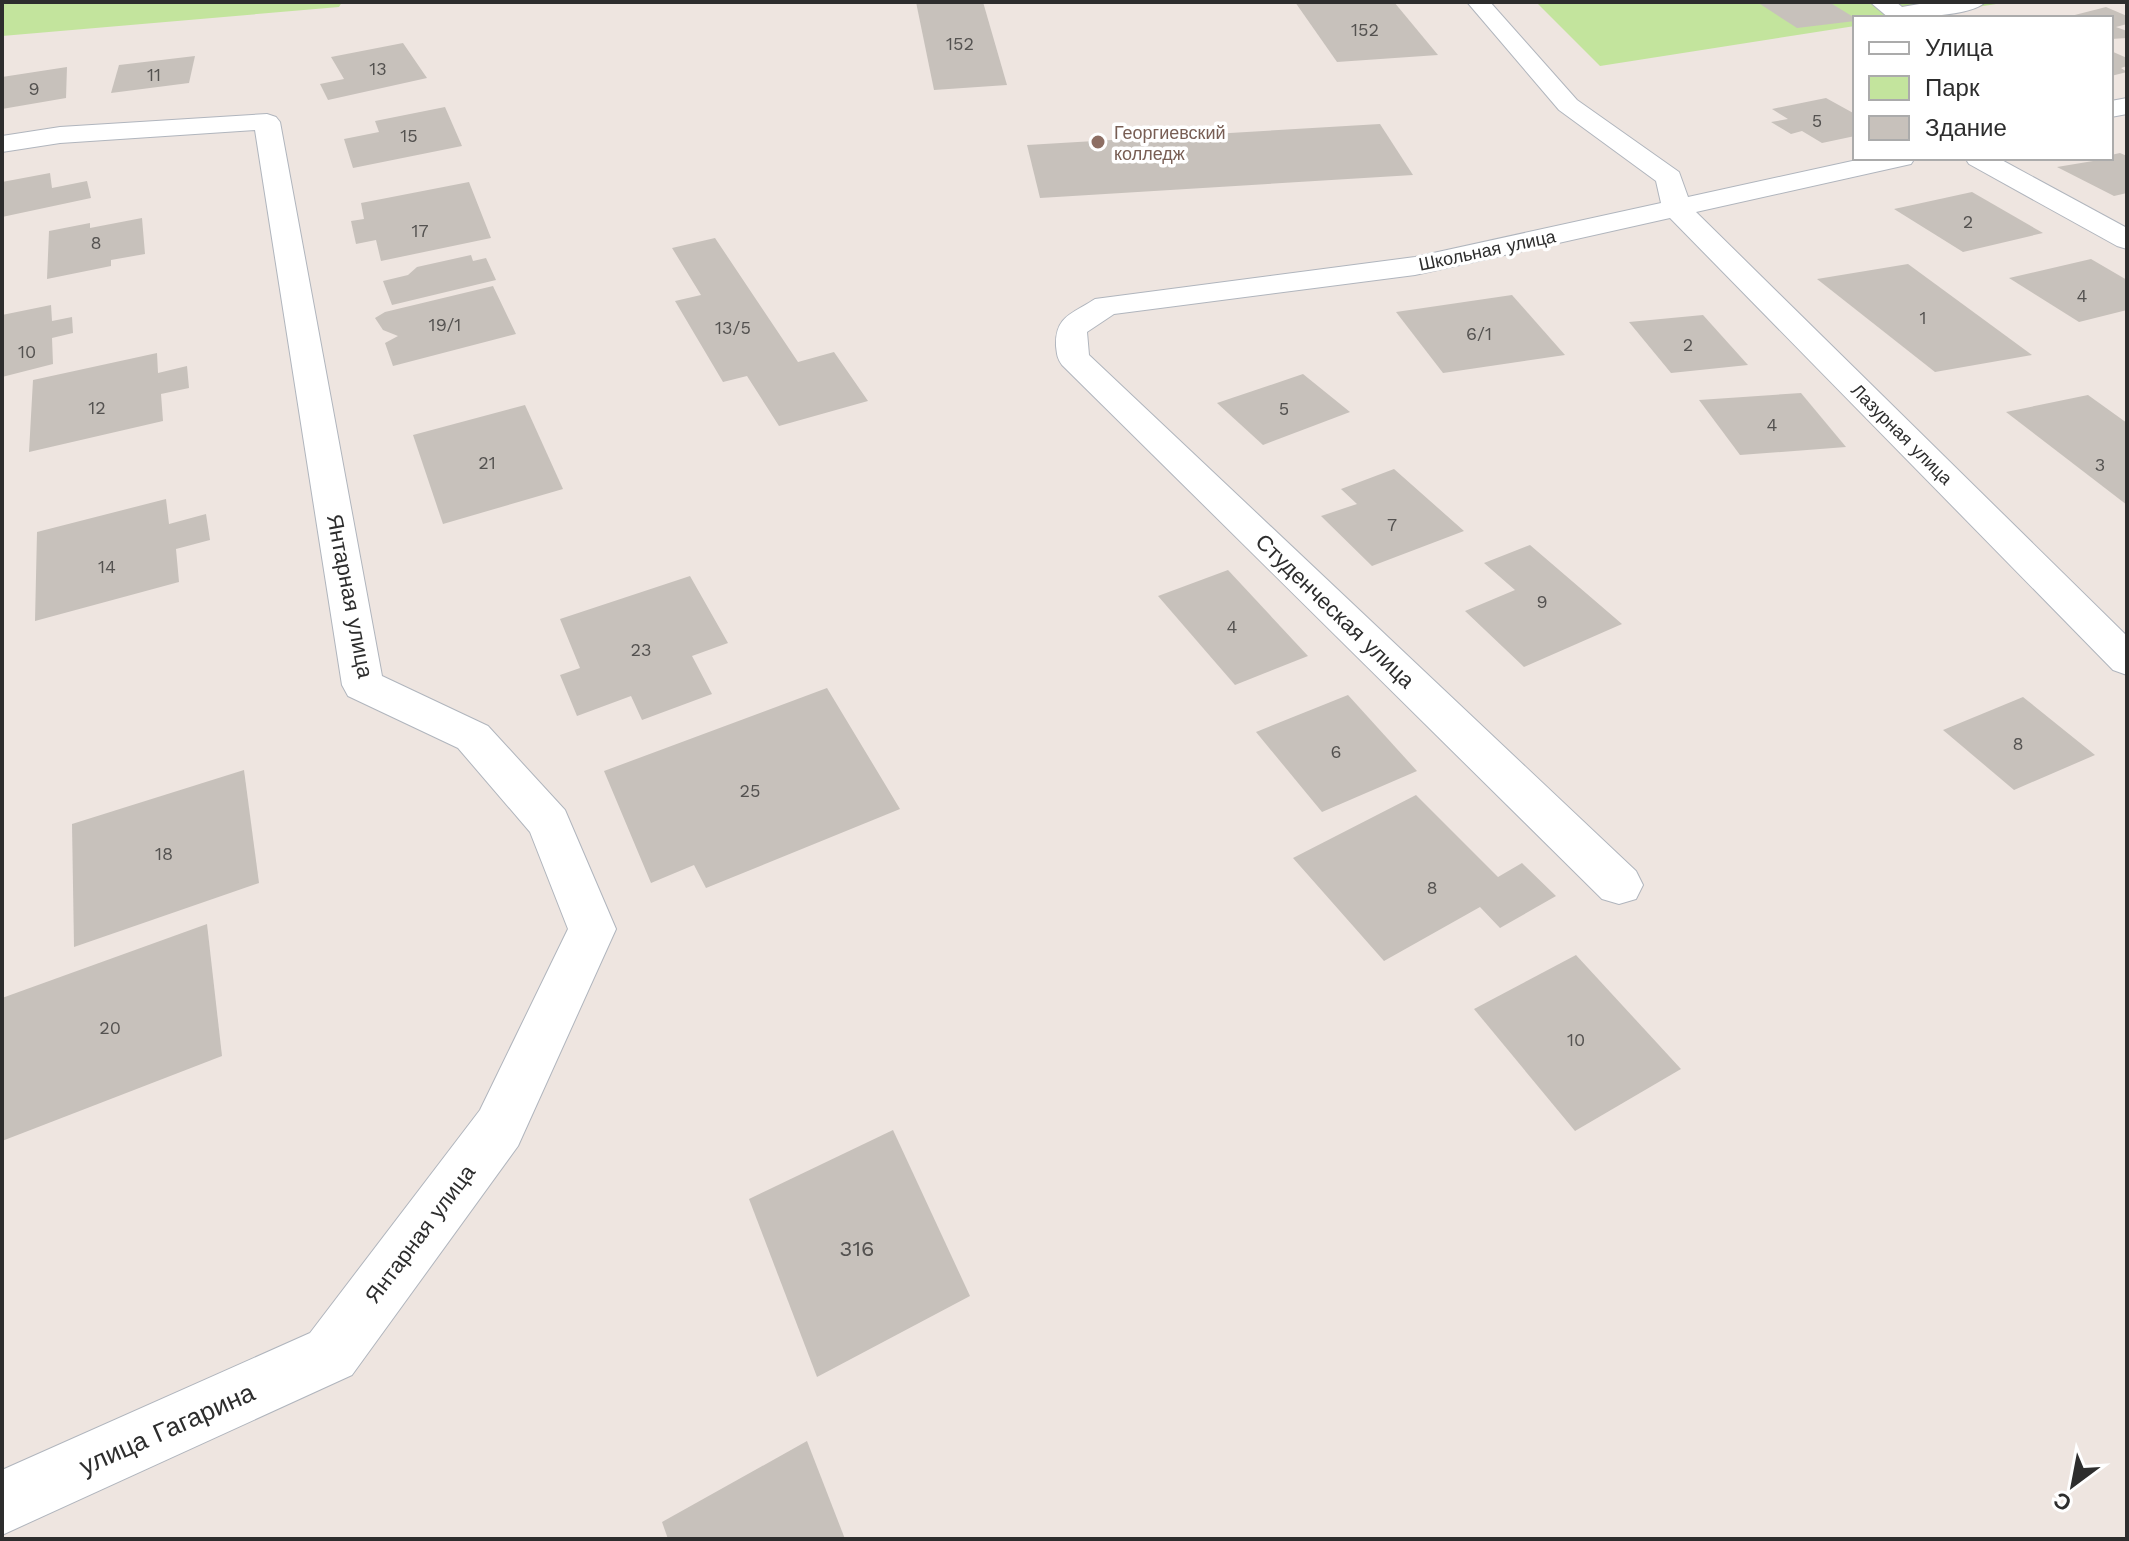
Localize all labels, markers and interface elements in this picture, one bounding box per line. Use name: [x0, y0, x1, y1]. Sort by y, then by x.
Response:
legend: [1853, 16, 2113, 160]
house number: 152: [1351, 19, 1379, 40]
house number: 152: [946, 33, 974, 54]
text: Улица: [1925, 34, 1994, 62]
house number: 13: [369, 58, 387, 79]
house number: 11: [147, 64, 161, 85]
text: Парк: [1925, 74, 1980, 102]
house number: 9: [28, 78, 40, 99]
house number: 5: [1812, 110, 1822, 131]
text: Здание: [1925, 114, 2007, 142]
place label: Георгиевский колледж: [1114, 122, 1226, 164]
house number: 15: [400, 125, 418, 146]
marker: Георгиевский колледж: [1089, 133, 1107, 151]
house number: 2: [1963, 211, 1973, 232]
house number: 17: [411, 220, 429, 241]
street label: Школьная улица: [1417, 225, 1558, 275]
house number: 8: [90, 232, 102, 253]
house number: 4: [2077, 285, 2088, 306]
house number: 1: [1919, 307, 1927, 328]
house number: 19/1: [429, 314, 461, 335]
house number: 13/5: [715, 317, 751, 338]
house number: 6/1: [1466, 323, 1492, 344]
house number: 2: [1683, 334, 1693, 355]
house number: 10: [18, 341, 36, 362]
street label: Лазурная улица: [1847, 379, 1957, 489]
house number: 12: [88, 397, 106, 418]
house number: 5: [1279, 398, 1289, 419]
house number: 4: [1767, 414, 1778, 435]
house number: 21: [478, 452, 496, 473]
house number: 3: [2095, 454, 2105, 475]
street label: Янтарная улица: [322, 512, 378, 681]
house number: 7: [1387, 514, 1397, 535]
street label: Студенческая улица: [1251, 529, 1420, 694]
house number: 14: [98, 556, 116, 577]
house number: 9: [1536, 591, 1548, 612]
house number: 4: [1227, 616, 1238, 637]
house number: 23: [631, 639, 652, 660]
house number: 8: [2012, 733, 2024, 754]
house number: 6: [1331, 741, 1341, 762]
house number: 25: [740, 780, 760, 801]
house number: 18: [155, 843, 173, 864]
house number: 8: [1426, 877, 1438, 898]
house number: 20: [99, 1017, 121, 1038]
house number: 10: [1567, 1029, 1585, 1050]
street label: Янтарная улица: [360, 1159, 481, 1308]
house number: 316: [840, 1236, 874, 1261]
street label: улица Гагарина: [75, 1377, 260, 1481]
north arrow: [2033, 1445, 2113, 1525]
text: С: [2049, 1487, 2076, 1516]

